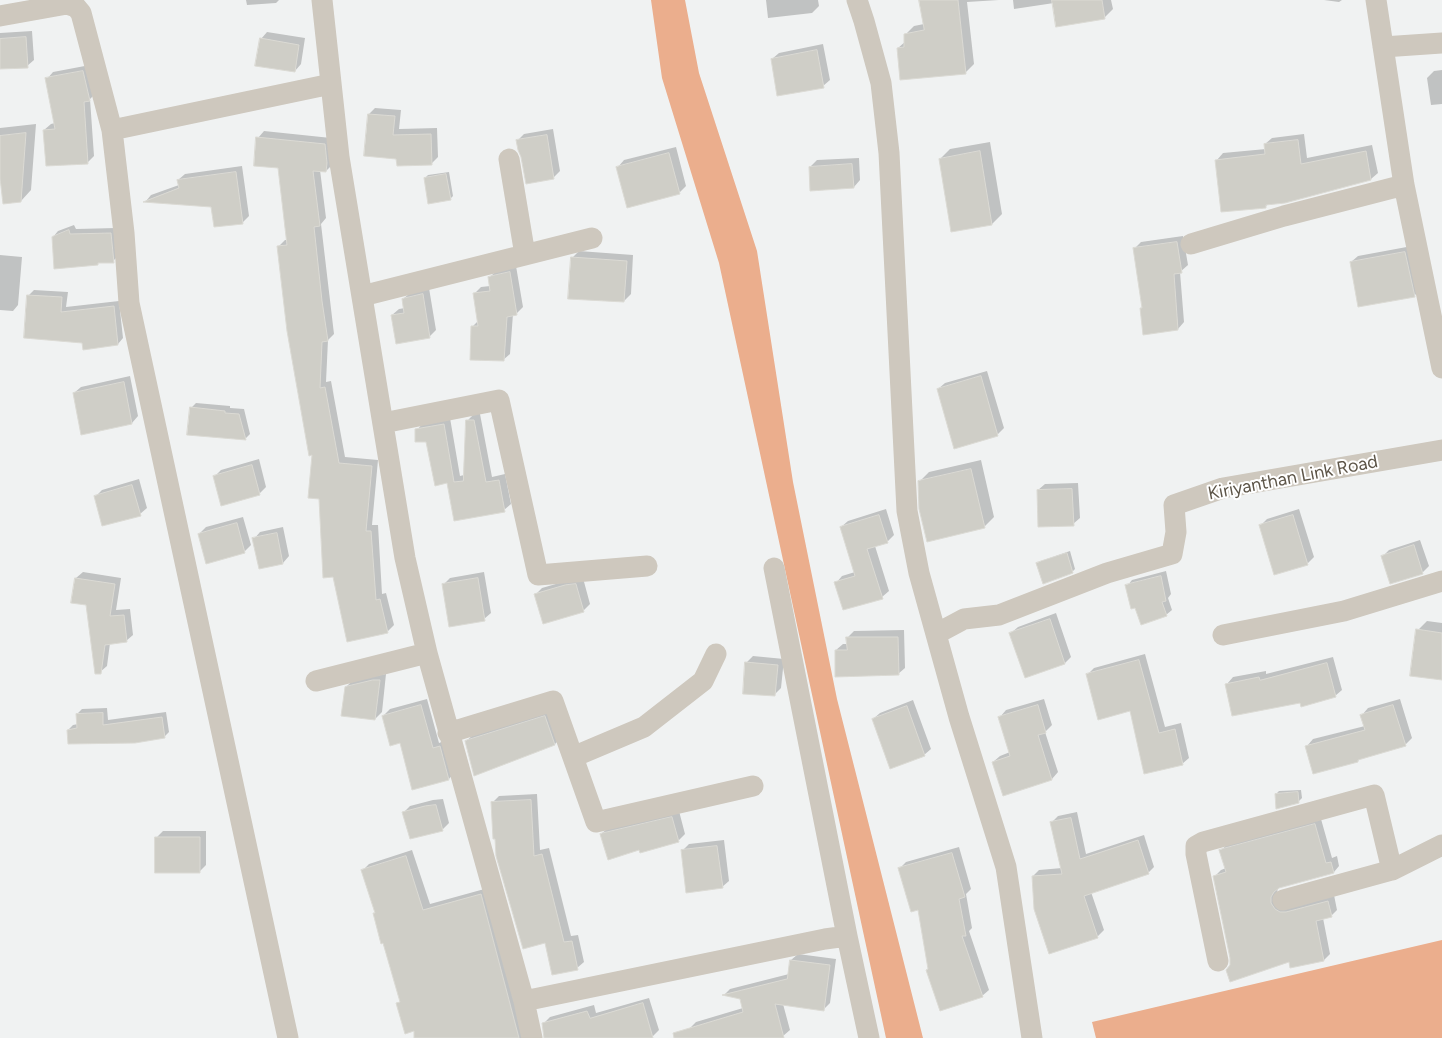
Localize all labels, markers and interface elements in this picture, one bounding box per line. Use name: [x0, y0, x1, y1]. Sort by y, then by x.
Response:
street label: Kiriyanthan Link Road: [1206, 451, 1380, 505]

